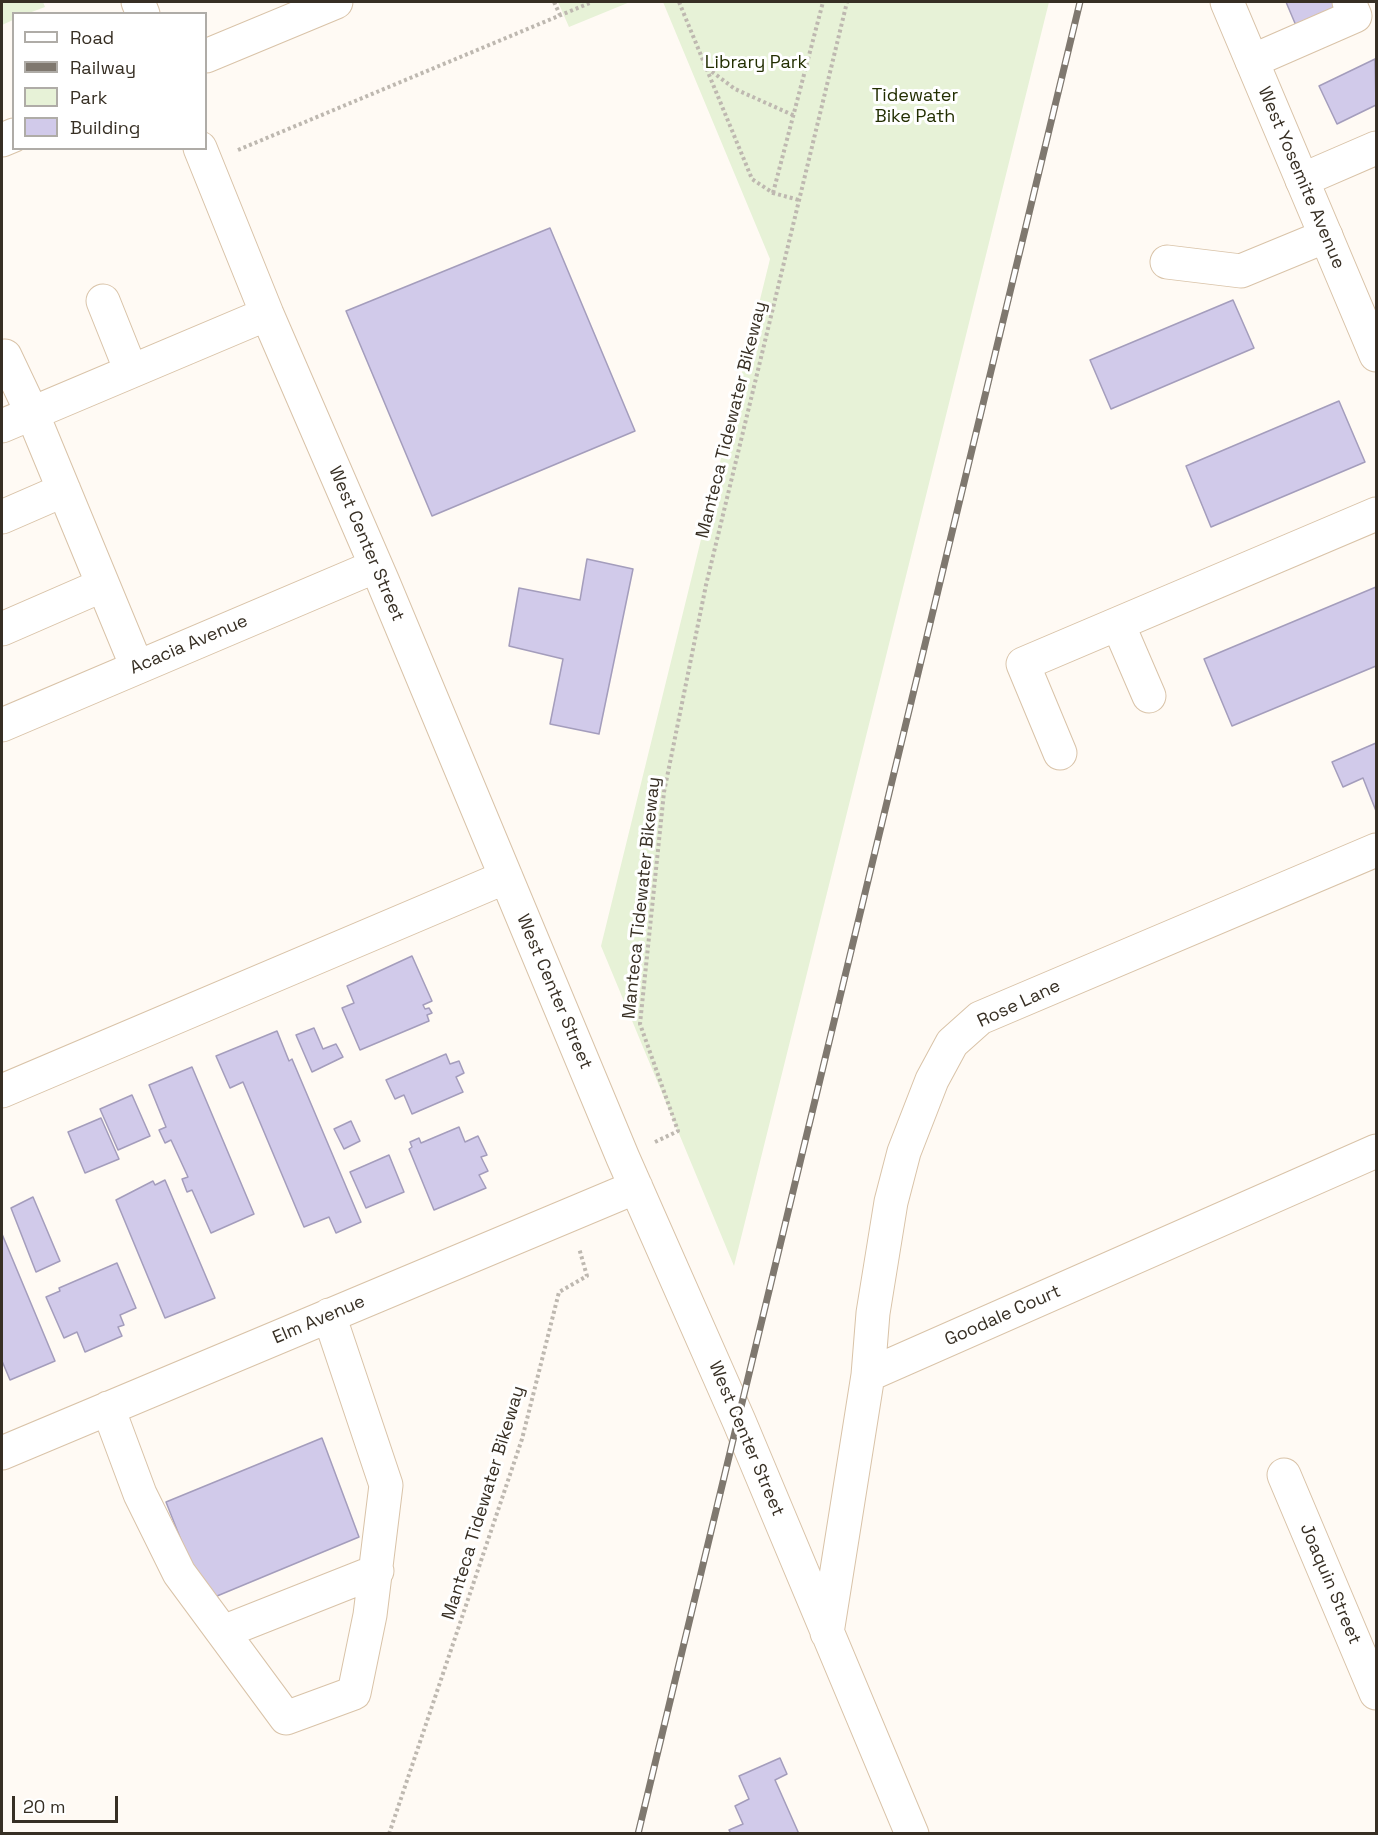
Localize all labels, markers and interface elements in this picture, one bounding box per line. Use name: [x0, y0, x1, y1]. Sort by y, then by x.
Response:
legend: [12, 12, 207, 150]
text: Road: [70, 26, 114, 49]
park label: Library Park: [705, 52, 807, 74]
text: Railway: [70, 56, 136, 79]
street label: West Yosemite Avenue: [1253, 84, 1349, 272]
park label: Tidewater Bike Path: [872, 85, 958, 128]
text: Park: [70, 86, 107, 109]
text: Building: [70, 116, 140, 139]
street label: Manteca Tidewater Bikeway: [692, 299, 772, 541]
street label: West Center Street: [324, 463, 408, 625]
street label: Acacia Avenue: [127, 610, 251, 680]
street label: Manteca Tidewater Bikeway: [619, 776, 665, 1020]
street label: West Center Street: [512, 911, 596, 1073]
street label: Rose Lane: [974, 975, 1064, 1033]
street label: Goodale Court: [942, 1281, 1064, 1351]
street label: Elm Avenue: [270, 1291, 368, 1349]
street label: West Center Street: [704, 1358, 788, 1520]
street label: Manteca Tidewater Bikeway: [438, 1383, 530, 1623]
street label: Joaquin Street: [1295, 1520, 1365, 1648]
scale bar: [15, 1784, 122, 1822]
text: 20 m: [23, 1795, 66, 1818]

